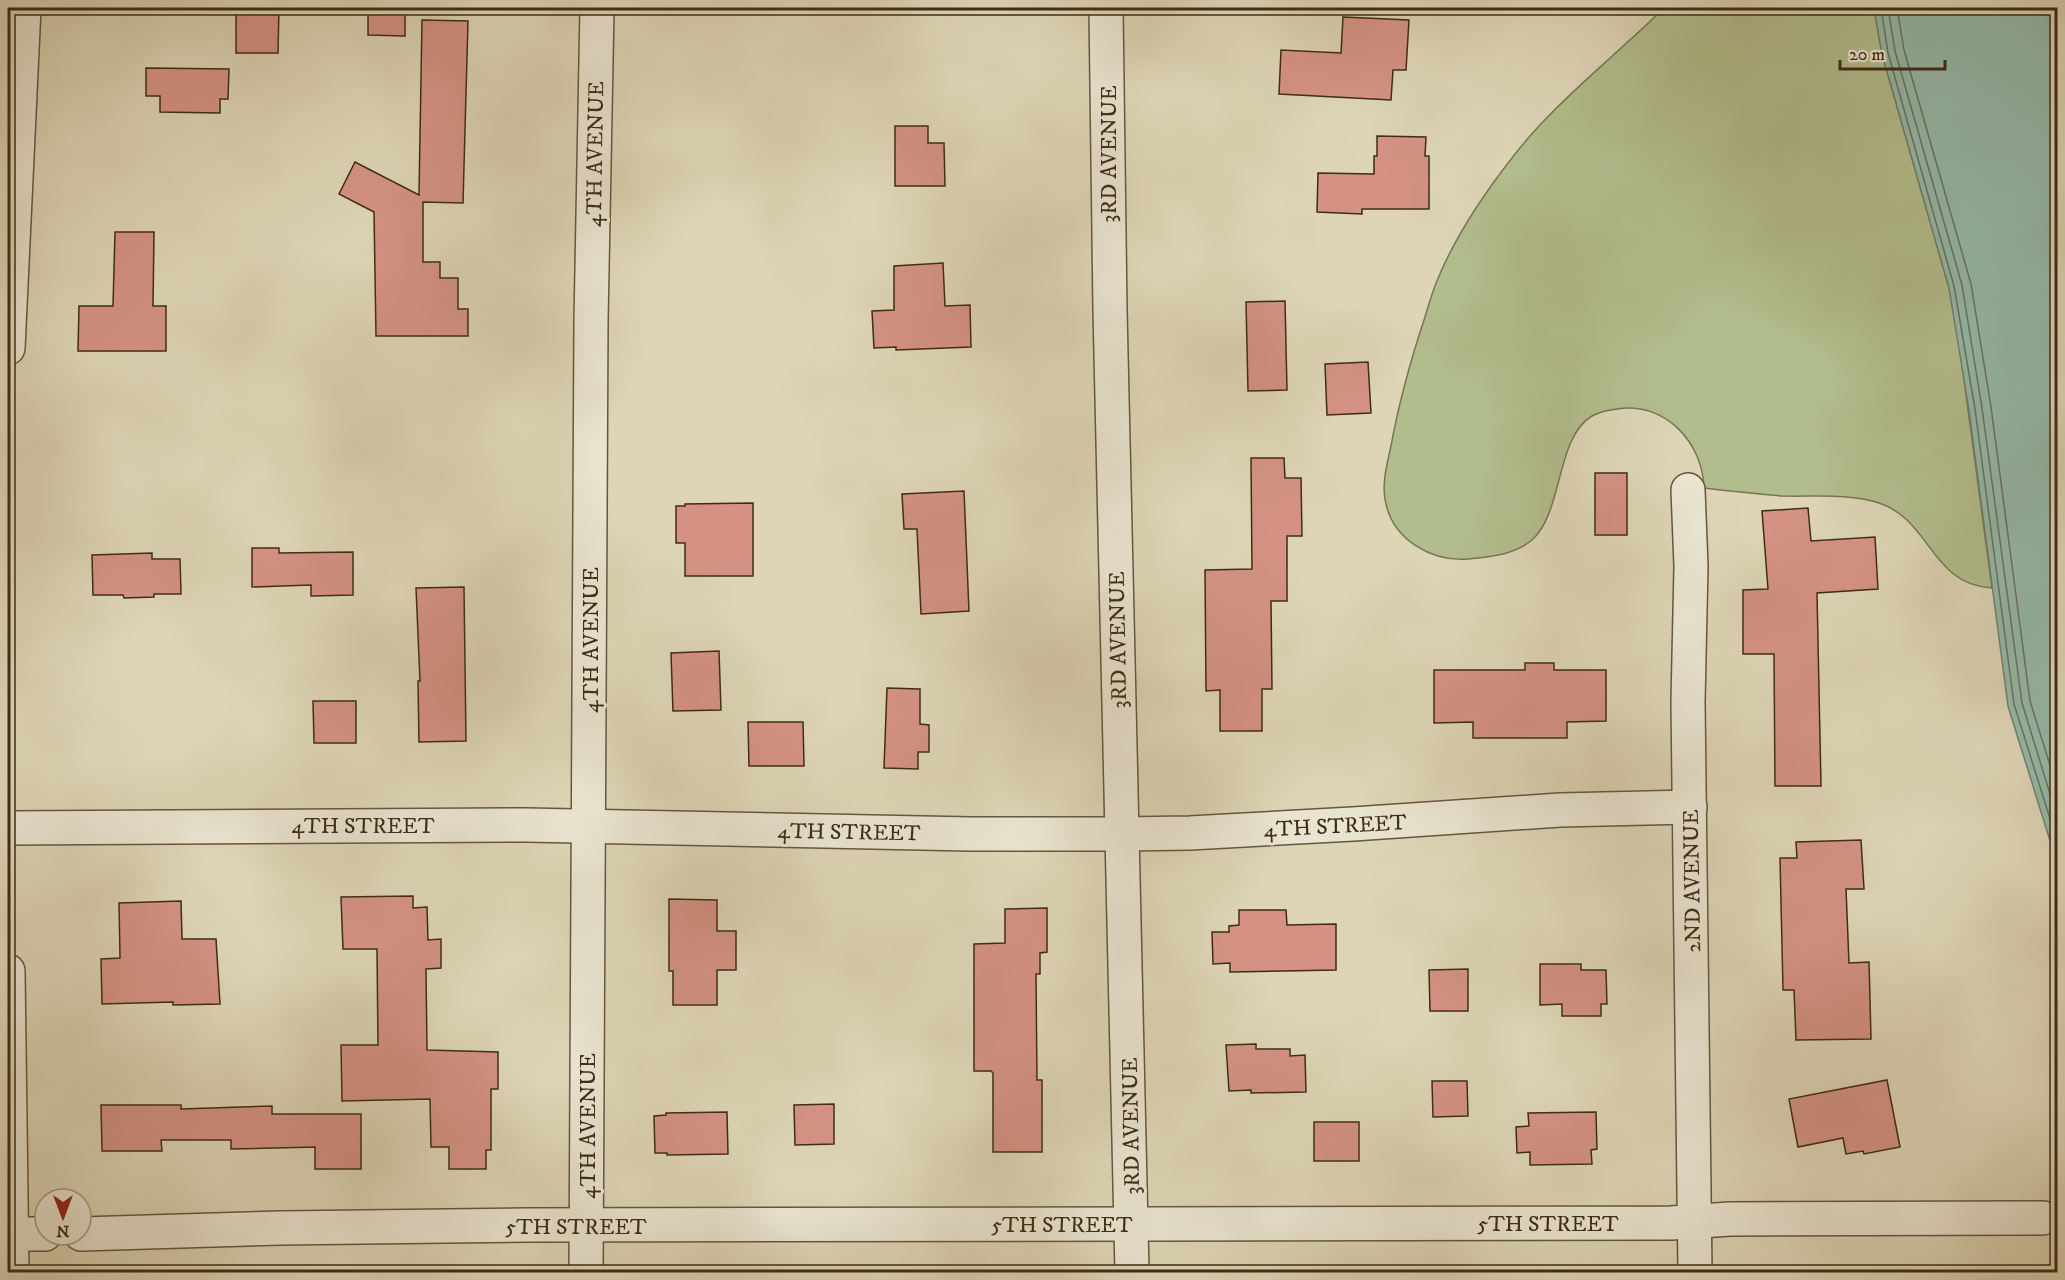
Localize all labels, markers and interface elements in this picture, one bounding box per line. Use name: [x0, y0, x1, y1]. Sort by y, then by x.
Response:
scale bar: [1840, 33, 1945, 71]
text: 20 m: [1849, 44, 1885, 66]
street label: 4TH AVENUE: [581, 81, 610, 227]
street label: 3RD AVENUE: [1096, 85, 1123, 223]
street label: 4TH AVENUE: [578, 567, 605, 713]
street label: 3RD AVENUE: [1104, 571, 1133, 709]
street label: 4TH STREET: [1263, 809, 1408, 844]
street label: 2ND AVENUE: [1678, 809, 1707, 953]
street label: 4TH STREET: [291, 813, 435, 840]
street label: 4TH STREET: [777, 818, 921, 847]
street label: 4TH AVENUE: [575, 1053, 602, 1199]
street label: 3RD AVENUE: [1117, 1057, 1146, 1195]
north arrow: [33, 1187, 93, 1247]
street label: 5TH STREET: [1477, 1211, 1619, 1238]
street label: 5TH STREET: [991, 1212, 1133, 1239]
street label: 5TH STREET: [505, 1214, 647, 1241]
text: N: [56, 1221, 70, 1241]

